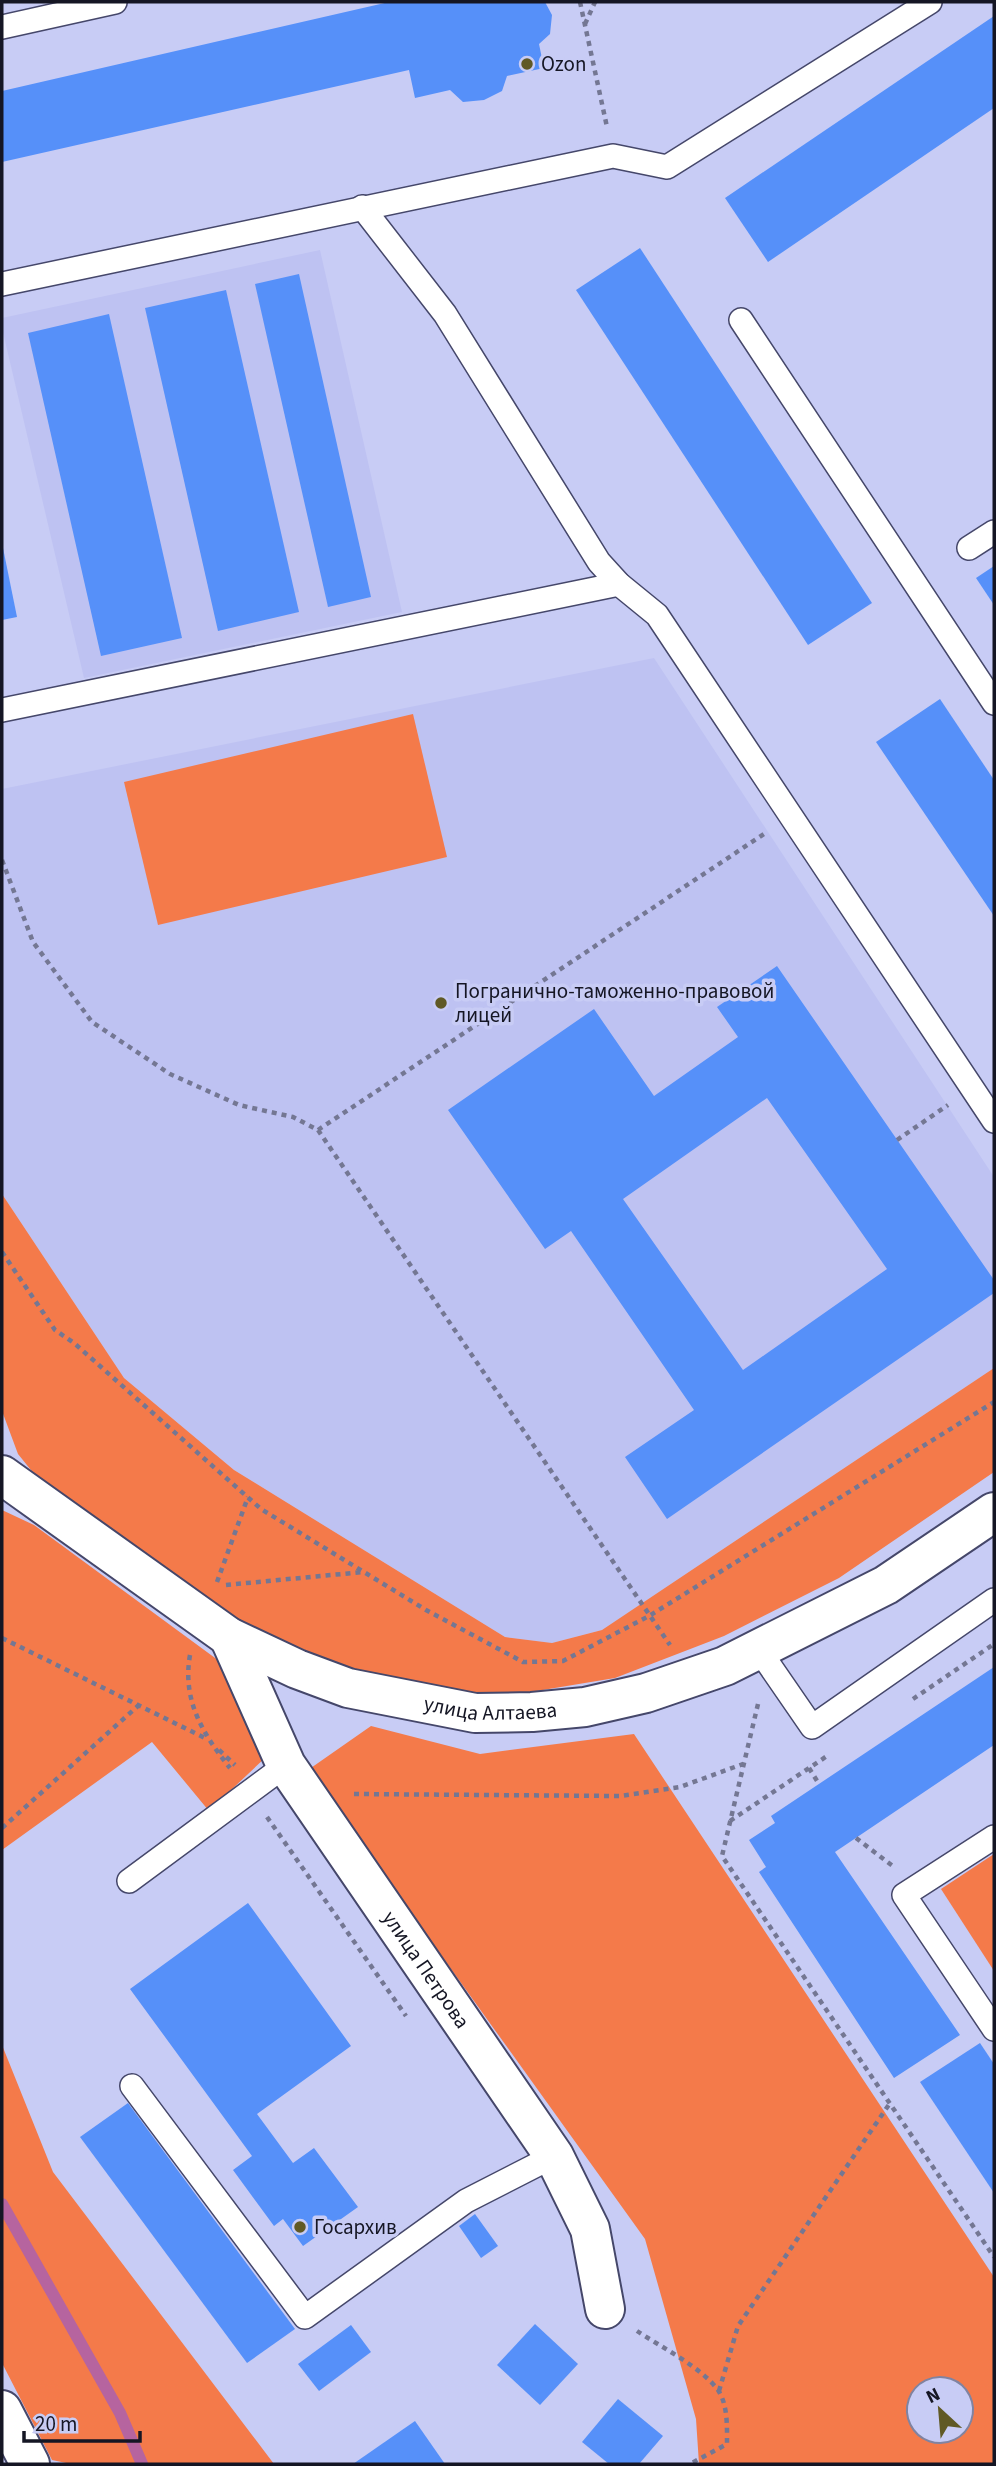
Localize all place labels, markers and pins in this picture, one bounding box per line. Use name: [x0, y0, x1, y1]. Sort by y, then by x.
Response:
place label: Ozon: [541, 49, 586, 79]
marker: Ozon: [519, 56, 535, 72]
place label: Погранично-таможенно-правовой лицей: [455, 976, 774, 1030]
marker: Погранично-таможенно-правовой лицей: [433, 995, 449, 1011]
place label: Госархив: [314, 2212, 397, 2242]
marker: Госархив: [292, 2219, 308, 2235]

